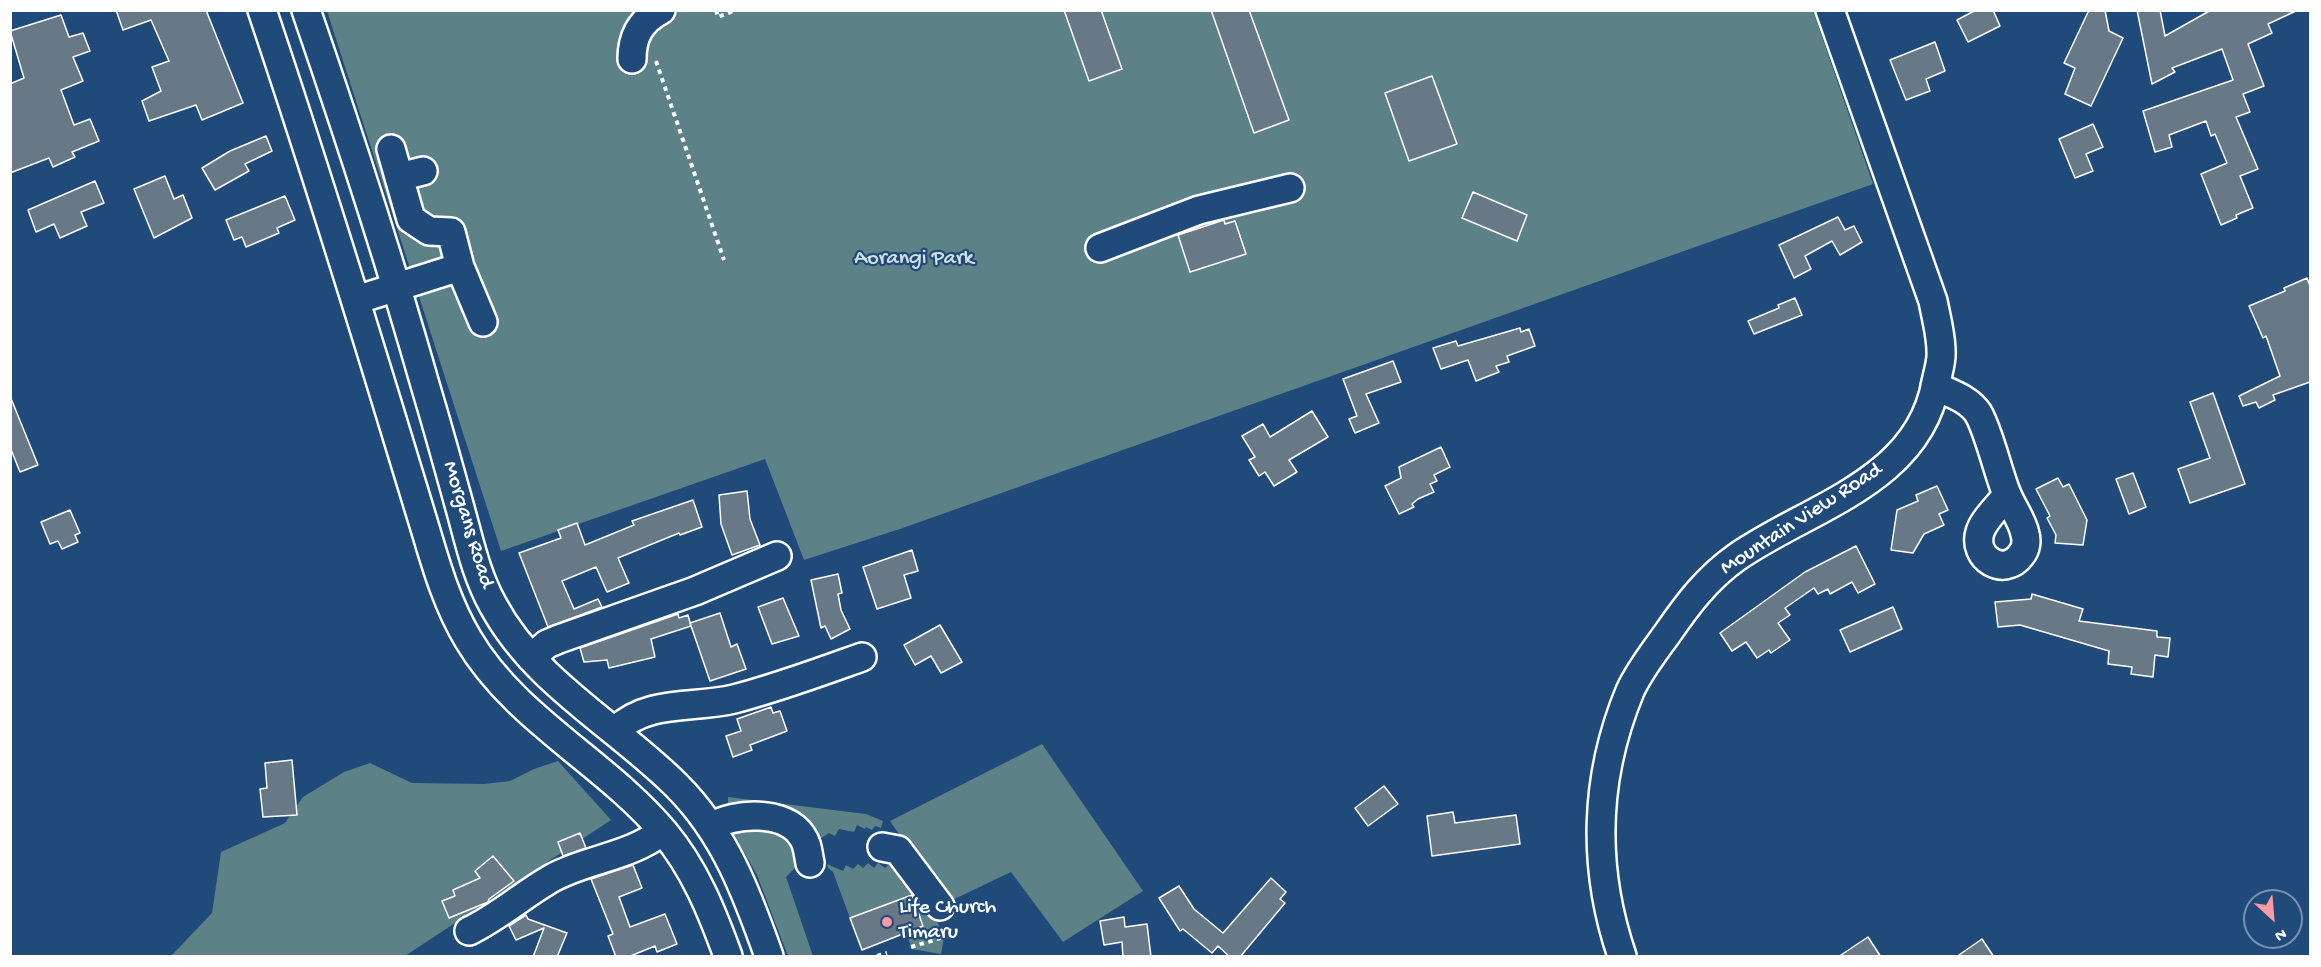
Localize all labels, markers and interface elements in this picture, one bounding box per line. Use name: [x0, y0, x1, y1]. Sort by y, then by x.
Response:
park label: Aorangi Park: [854, 247, 974, 273]
street label: Morgans Road: [435, 458, 499, 592]
street label: Mountain View Road: [1716, 458, 1888, 582]
north arrow: [2243, 889, 2303, 949]
place label: Life Church Timaru: [899, 896, 996, 948]
marker: Life Church Timaru: [880, 915, 894, 929]
text: N: [2271, 923, 2289, 945]

